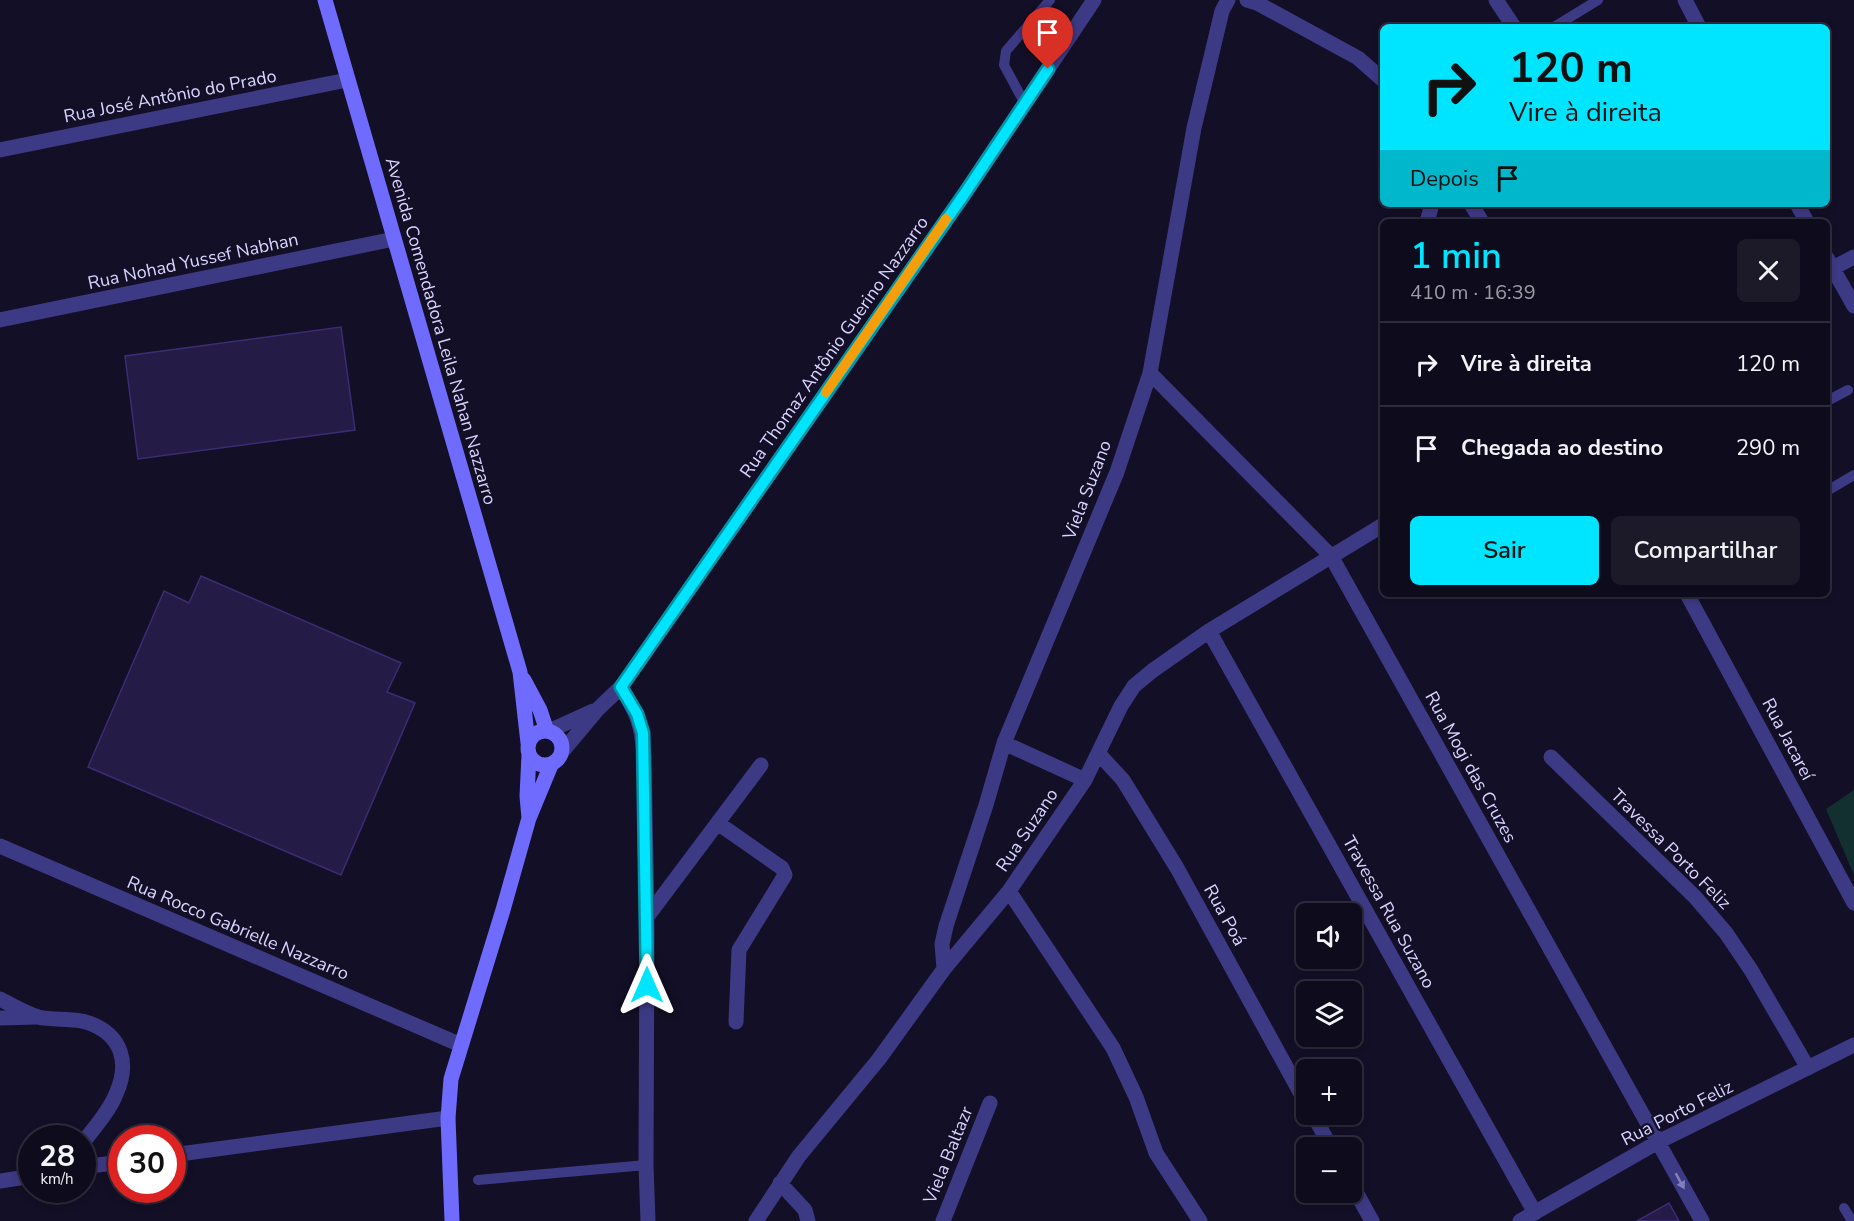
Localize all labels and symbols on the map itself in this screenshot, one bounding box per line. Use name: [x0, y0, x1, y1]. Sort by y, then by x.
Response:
pin: [1022, 7, 1073, 69]
street label: Rua José Antônio do Prado: [62, 64, 278, 128]
street label: Avenida Comendadora Leila Nahan Nazzarro: [380, 155, 502, 507]
street label: Rua Thomaz Antônio Guerino Nazzarro: [734, 212, 934, 482]
street label: Rua Nohad Yussef Nabhan: [85, 227, 301, 295]
street label: Viela Suzano: [1057, 437, 1117, 544]
street label: Rua Mogi das Cruzes: [1419, 687, 1523, 847]
street label: Rua Jacareí: [1756, 694, 1820, 785]
street label: Rua Suzano: [990, 784, 1064, 876]
street label: Travessa Porto Feliz: [1606, 784, 1736, 914]
street label: Travessa Rua Suzano: [1337, 831, 1441, 993]
street label: Rua Rocco Gabrielle Nazzarro: [123, 870, 353, 986]
street label: Rua Poá: [1198, 880, 1252, 950]
position arrow: [615, 953, 679, 1017]
street label: Rua Porto Feliz: [1617, 1075, 1737, 1151]
street label: Viela Baltazr: [917, 1102, 979, 1208]
speed limit sign: 30: [108, 1125, 186, 1203]
one-way arrow: [1675, 1173, 1685, 1190]

